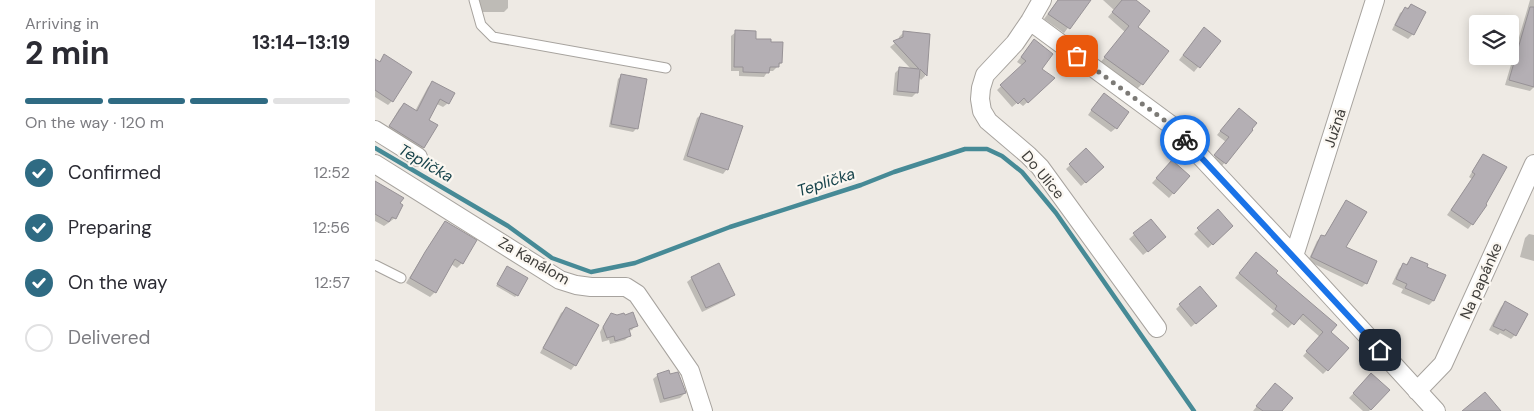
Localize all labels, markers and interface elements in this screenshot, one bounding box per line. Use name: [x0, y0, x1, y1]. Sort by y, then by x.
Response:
text: Arriving in: [25, 13, 99, 34]
map controls: [1469, 15, 1519, 65]
button: layers: [1469, 15, 1519, 65]
text: 13:14–13:19: [252, 30, 350, 55]
text: 2 min: [25, 32, 110, 74]
pin: [1056, 35, 1098, 77]
icon: bag: [1063, 42, 1091, 70]
street label: Južná: [1319, 106, 1351, 150]
text: On the way · 120 m: [25, 112, 164, 133]
courier: [1160, 115, 1210, 165]
icon: bike: [1171, 126, 1199, 154]
water label: Teplička: [395, 139, 457, 187]
street label: Do Ulice: [1017, 147, 1069, 203]
icon: check: [25, 159, 53, 187]
text: Confirmed: [68, 160, 161, 185]
text: 12:52: [314, 162, 350, 183]
water label: Teplička: [794, 163, 858, 201]
icon: check: [25, 214, 53, 242]
text: Preparing: [68, 215, 152, 240]
text: 12:56: [313, 217, 350, 238]
street label: Za Kanálom: [495, 233, 573, 289]
street label: Na papánke: [1455, 240, 1507, 322]
icon: check: [25, 269, 53, 297]
text: On the way: [68, 270, 168, 295]
text: 12:57: [315, 272, 350, 293]
text: Delivered: [68, 325, 150, 350]
pin: [1359, 329, 1401, 371]
icon: home: [1366, 336, 1394, 364]

